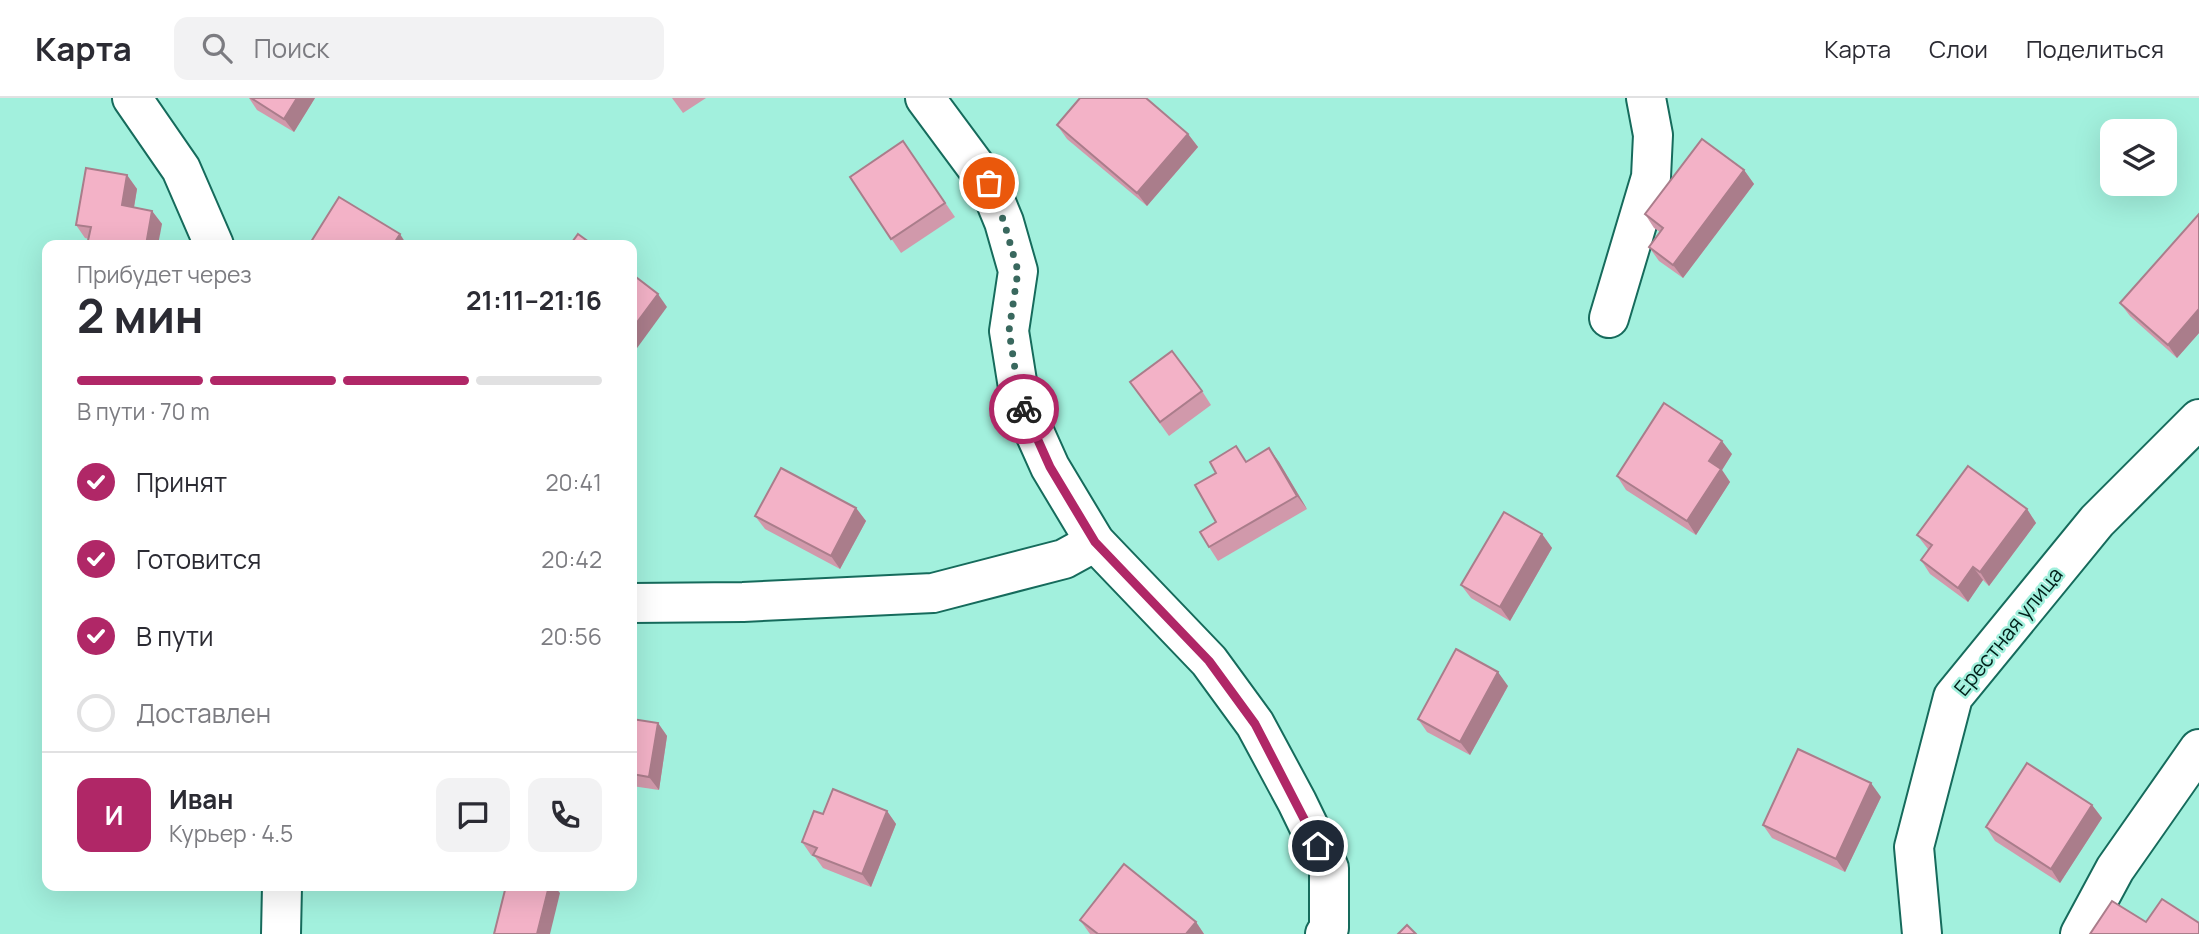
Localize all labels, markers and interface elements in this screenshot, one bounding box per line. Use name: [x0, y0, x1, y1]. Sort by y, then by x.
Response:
search box: [174, 17, 664, 80]
text: Карта: [35, 26, 132, 71]
icon: search: [198, 29, 236, 67]
text: Поиск: [254, 30, 329, 66]
text: Карта: [1824, 32, 1891, 65]
text: Слои: [1929, 32, 1988, 65]
text: Поделиться: [2026, 32, 2164, 65]
map controls: [2100, 119, 2177, 196]
button: layers: [2100, 119, 2177, 196]
pin: [959, 153, 1019, 213]
icon: bag: [970, 164, 1008, 202]
text: Прибудет через: [77, 258, 252, 290]
text: 21:11–21:16: [466, 282, 602, 318]
text: 2 мин: [77, 284, 204, 347]
courier: [989, 374, 1059, 444]
icon: bike: [1005, 390, 1043, 428]
text: В пути · 70 m: [77, 395, 210, 427]
icon: check: [77, 463, 115, 501]
text: Принят: [136, 464, 227, 500]
text: 20:41: [545, 466, 602, 498]
icon: check: [77, 540, 115, 578]
text: Готовится: [136, 541, 261, 577]
text: 20:42: [541, 543, 602, 575]
street label: Ерестная улица: [1947, 561, 2069, 701]
icon: check: [77, 617, 115, 655]
text: В пути: [136, 618, 214, 654]
text: 20:56: [540, 620, 602, 652]
text: Доставлен: [136, 695, 271, 731]
button: chat: [436, 778, 510, 852]
button: phone: [528, 778, 602, 852]
text: Иван: [169, 781, 233, 817]
text: И: [105, 797, 123, 833]
pin: [1288, 816, 1348, 876]
text: Курьер · 4.5: [169, 817, 293, 849]
icon: home: [1299, 827, 1337, 865]

